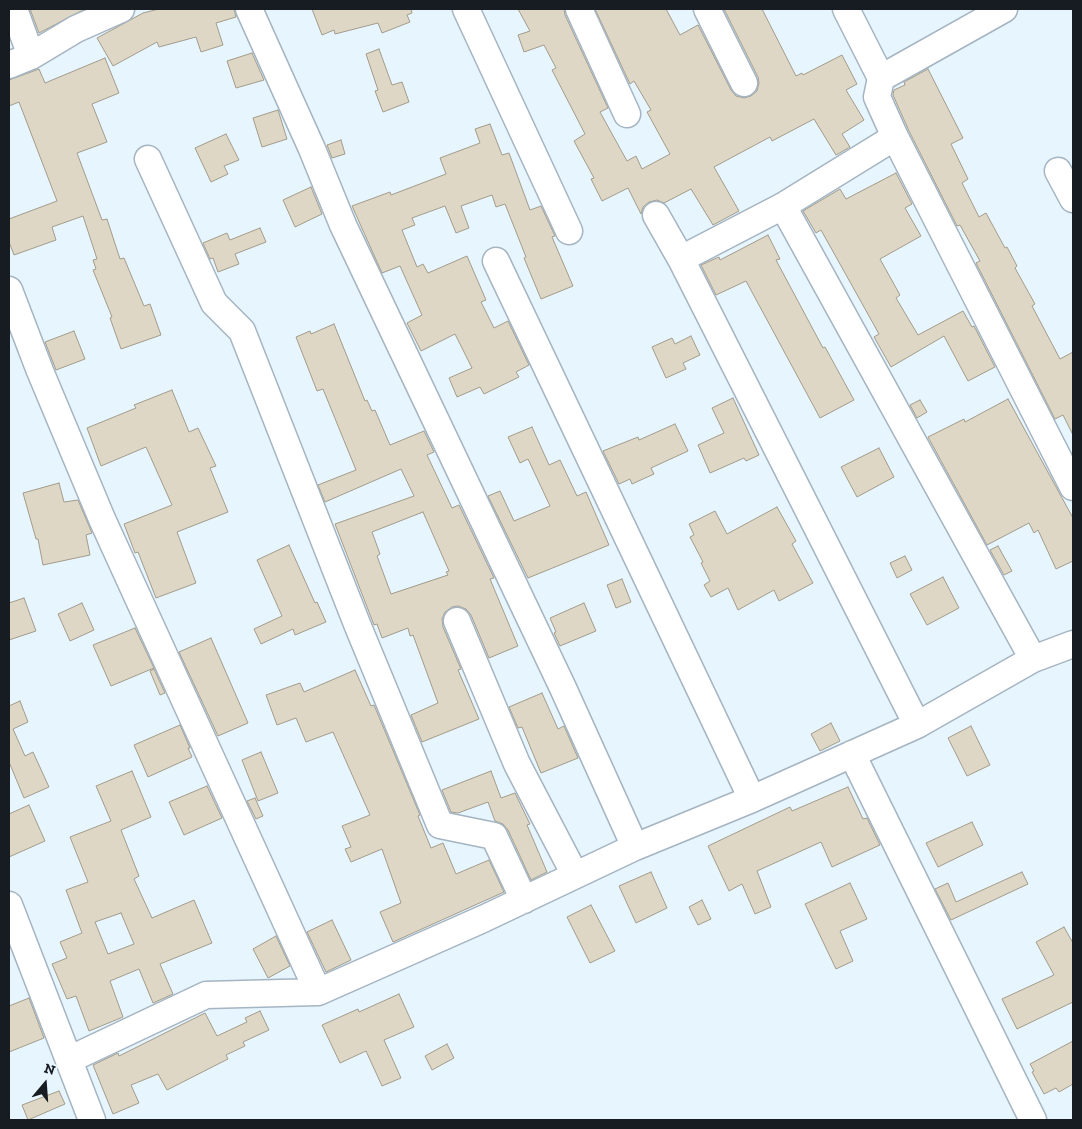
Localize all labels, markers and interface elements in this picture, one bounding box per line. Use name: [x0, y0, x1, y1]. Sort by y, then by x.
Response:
north arrow: [20, 1059, 70, 1109]
text: N: [42, 1060, 57, 1079]

